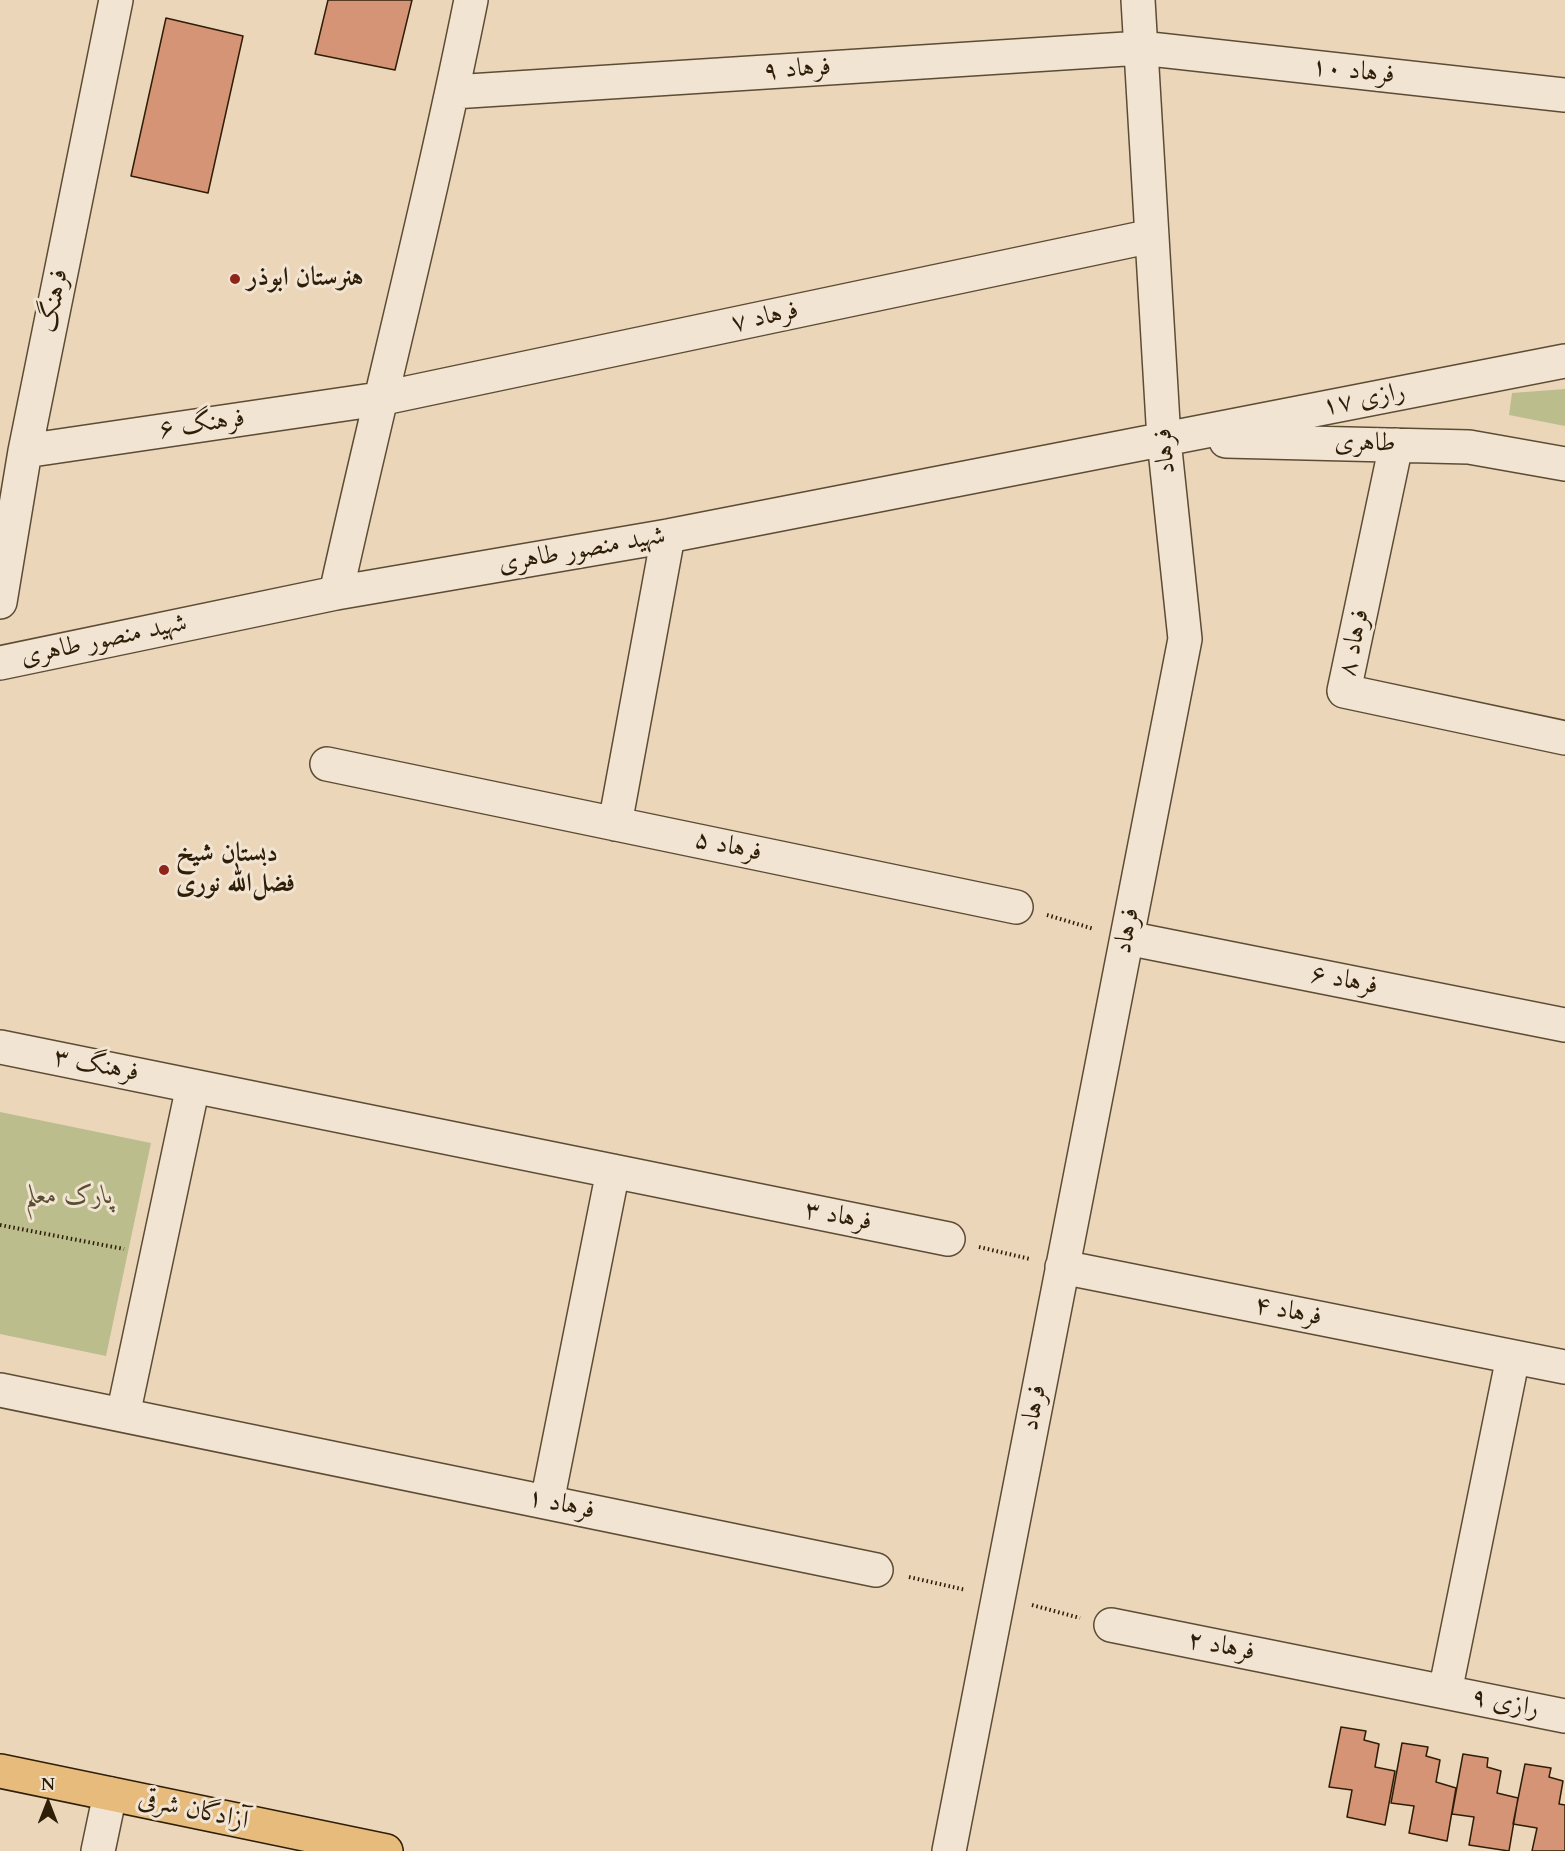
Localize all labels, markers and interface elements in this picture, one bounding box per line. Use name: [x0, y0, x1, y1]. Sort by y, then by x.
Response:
street label: فرهاد ۹: [762, 52, 832, 88]
street label: فرهاد ۱۰: [1310, 52, 1396, 92]
place label: هنرستان ابوذر: [247, 263, 364, 295]
street label: فرهنگ: [34, 267, 76, 335]
marker: هنرستان ابوذر: [228, 272, 242, 286]
street label: فرهاد ۷: [728, 296, 802, 340]
street label: رازی ۱۷: [1320, 377, 1408, 423]
street label: فرهنگ ۶: [157, 404, 247, 446]
street label: فرهاد: [1148, 427, 1184, 475]
street label: طاهری: [1334, 428, 1396, 460]
street label: شهید منصور طاهری: [496, 521, 668, 581]
street label: فرهاد ۸: [1333, 606, 1377, 680]
street label: شهید منصور طاهری: [18, 608, 190, 674]
street label: فرهاد ۵: [691, 825, 765, 869]
place label: دبستان شیخ فضل‌الله نوری: [176, 839, 295, 900]
marker: دبستان شیخ فضل‌الله نوری: [157, 863, 171, 877]
street label: فرهاد: [1108, 905, 1148, 957]
street label: فرهاد ۶: [1308, 959, 1380, 1003]
street label: فرهنگ ۳: [51, 1042, 141, 1090]
park label: پارک معلم: [25, 1181, 113, 1213]
street label: فرهاد ۳: [802, 1195, 874, 1239]
street label: فرهاد ۴: [1252, 1290, 1324, 1334]
street label: فرهاد: [1015, 1382, 1055, 1434]
street label: فرهاد ۱: [524, 1483, 598, 1527]
street label: فرهاد ۲: [1185, 1625, 1257, 1669]
street label: رازی ۹: [1468, 1682, 1542, 1726]
north arrow: [18, 1773, 78, 1833]
text: N: [41, 1774, 55, 1796]
street label: آزادگان شرقی: [135, 1784, 251, 1838]

